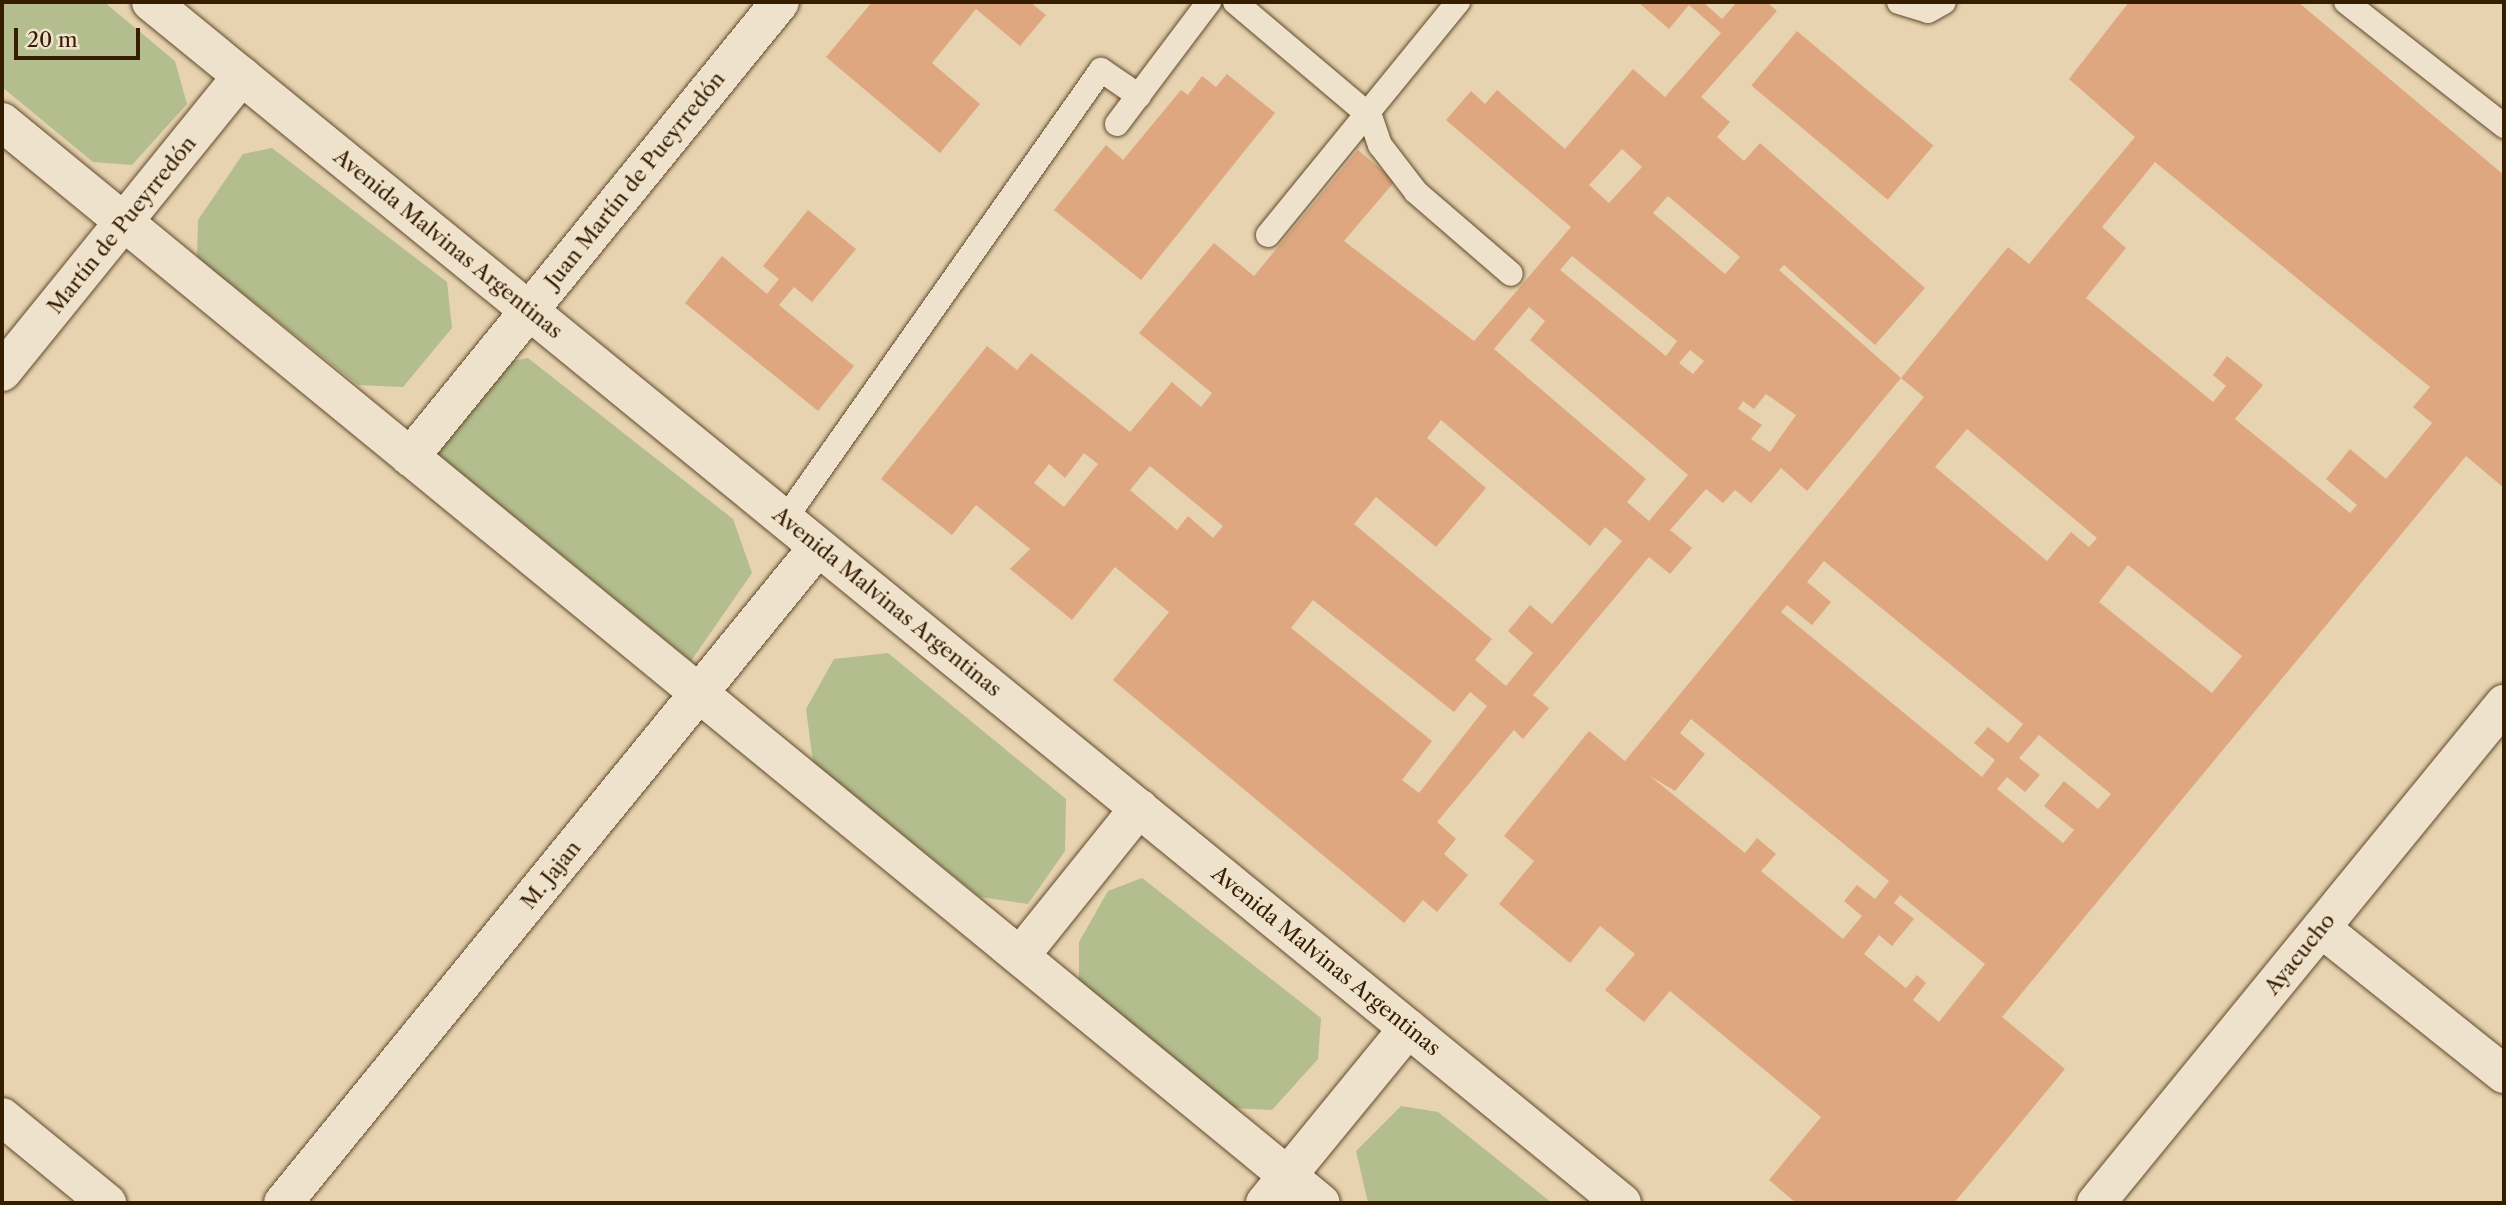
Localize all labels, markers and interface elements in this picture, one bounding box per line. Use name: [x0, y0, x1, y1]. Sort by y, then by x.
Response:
scale bar: [18, 14, 144, 58]
text: 20 m: [27, 27, 78, 52]
street label: Juan Martín de Pueyrredón: [540, 67, 730, 293]
street label: Martín de Pueyrredón: [43, 131, 201, 319]
street label: Avenida Malvinas Argentinas: [328, 144, 568, 344]
street label: Avenida Malvinas Argentinas: [767, 502, 1007, 702]
street label: M. Jajan: [516, 836, 586, 914]
street label: Avenida Malvinas Argentinas: [1206, 861, 1446, 1061]
street label: Ayacucho: [2260, 908, 2340, 1000]

